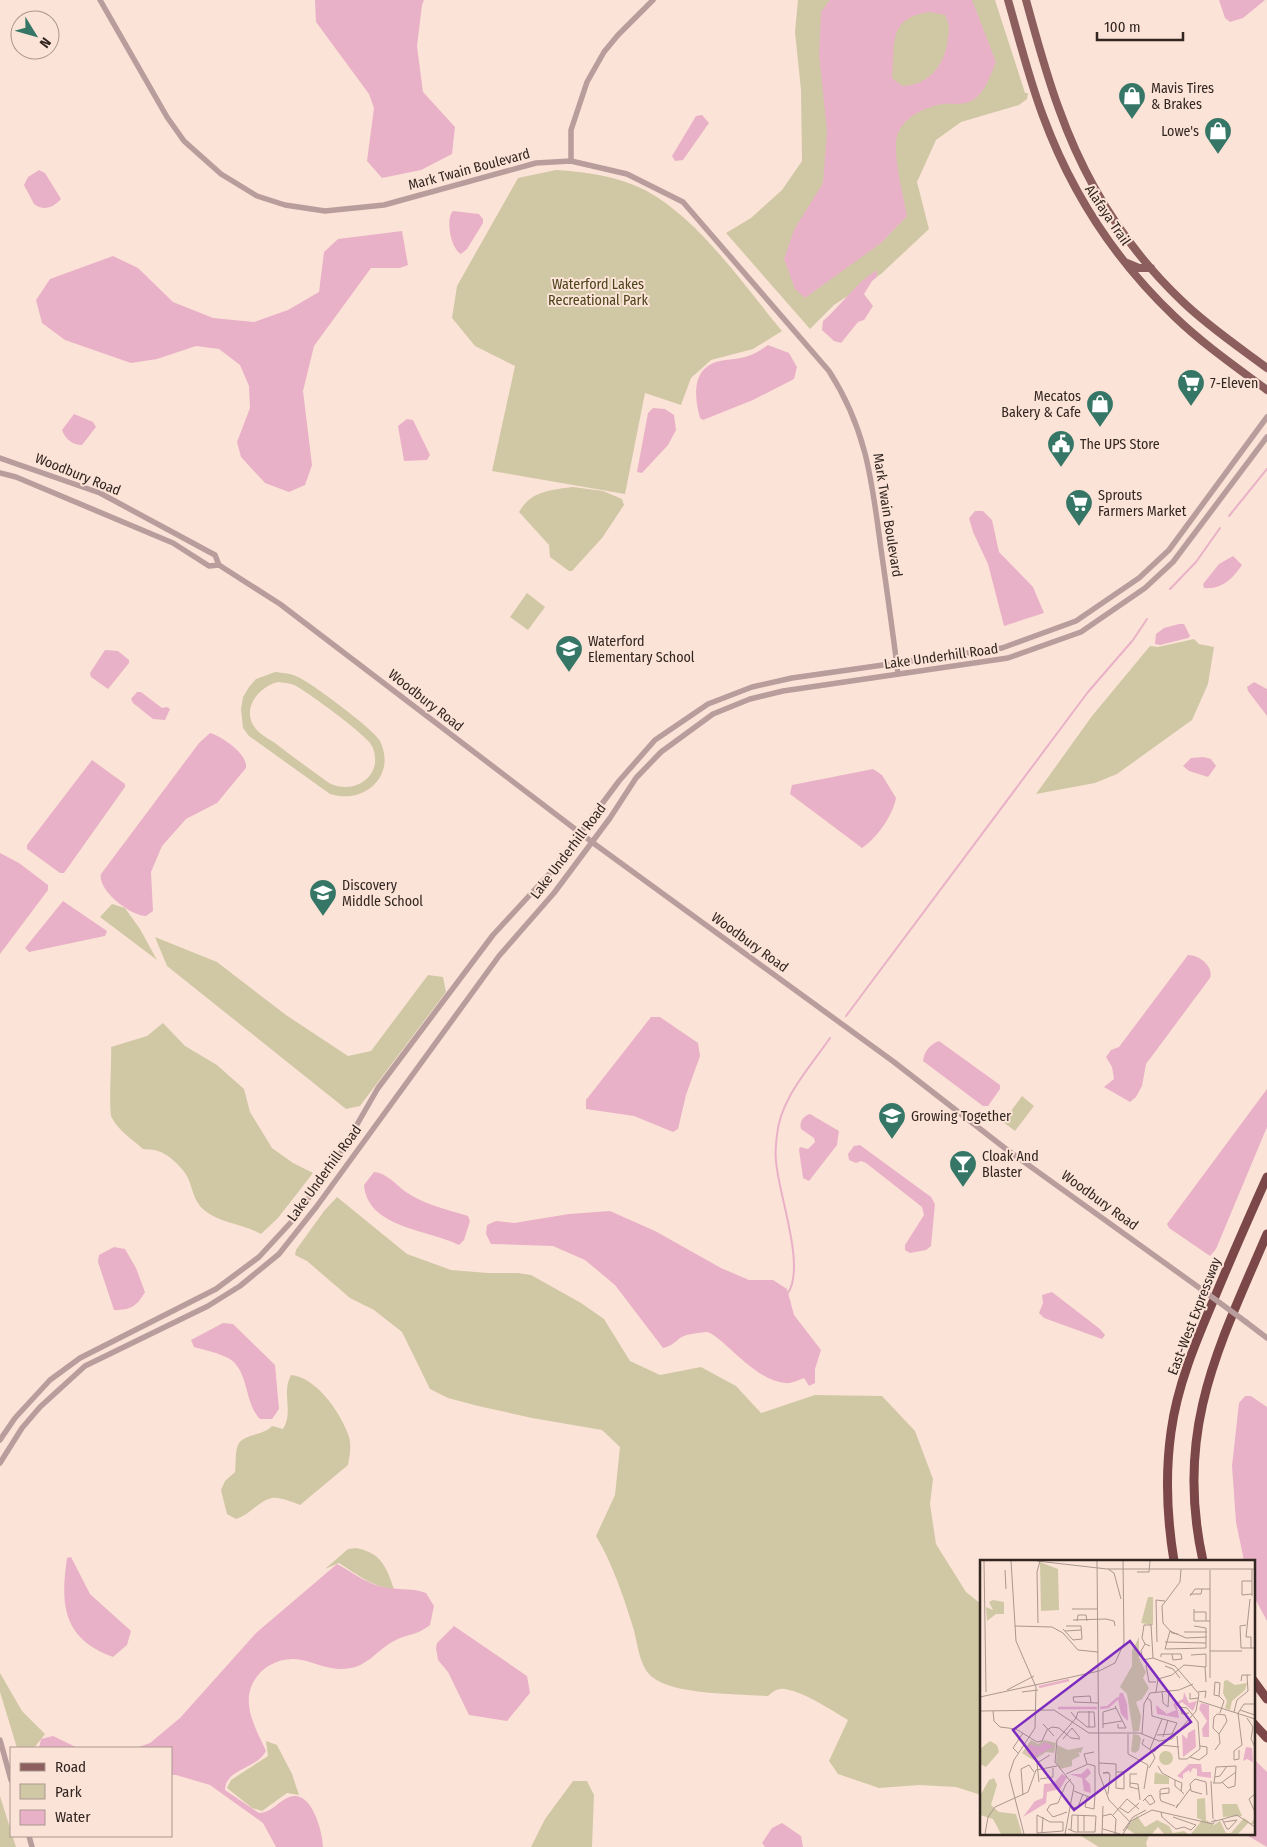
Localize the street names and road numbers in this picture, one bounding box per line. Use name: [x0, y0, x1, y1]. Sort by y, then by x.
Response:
street label: Mark Twain Boulevard: [406, 145, 532, 194]
street label: Alafaya Trail: [1081, 182, 1134, 249]
street label: Woodbury Road: [33, 450, 123, 499]
street label: Mark Twain Boulevard: [869, 452, 906, 578]
street label: Lake Underhill Road: [883, 640, 999, 673]
street label: Woodbury Road: [385, 666, 467, 735]
street label: Lake Underhill Road: [527, 800, 610, 902]
street label: Woodbury Road: [708, 909, 791, 976]
street label: Lake Underhill Road: [284, 1122, 365, 1225]
street label: Woodbury Road: [1058, 1167, 1141, 1234]
street label: East-West Expressway: [1164, 1254, 1225, 1377]

